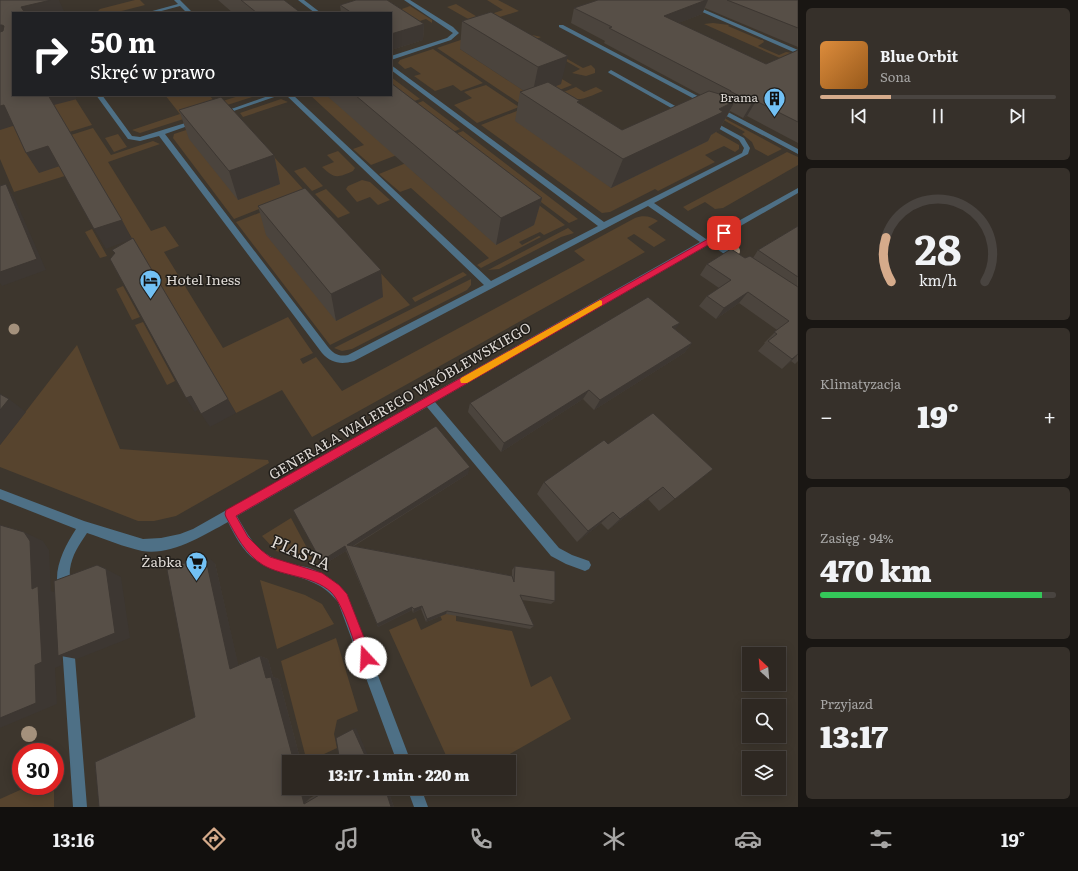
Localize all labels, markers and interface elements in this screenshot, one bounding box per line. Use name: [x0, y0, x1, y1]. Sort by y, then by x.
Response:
text: 50 m: [90, 20, 156, 62]
icon: right: [24, 28, 76, 80]
text: Blue Orbit: [880, 44, 958, 67]
text: Skręć w prawo: [90, 58, 215, 85]
text: Sona: [880, 67, 911, 86]
building icon: Brama: [761, 85, 787, 118]
place label: Brama: [720, 88, 759, 106]
icon: previous: [848, 105, 870, 127]
icon: pause: [927, 105, 949, 127]
icon: next: [1006, 105, 1028, 127]
text: 28: [915, 215, 961, 277]
pin: [707, 216, 741, 250]
icon: arrive: [713, 222, 735, 244]
hotel icon: Hotel Iness: [138, 267, 164, 300]
text: km/h: [919, 268, 958, 289]
place label: Hotel Iness: [166, 269, 240, 289]
street label: GENERAŁA WALEREGO WRÓBLEWSKIEGO: [265, 317, 534, 484]
text: Klimatyzacja: [820, 374, 901, 393]
text: 19°: [917, 393, 959, 437]
text: −: [820, 399, 833, 432]
text: +: [1043, 399, 1056, 432]
street label: PIASTA: [268, 528, 336, 576]
text: Zasięg · 94%: [820, 528, 894, 547]
text: 470 km: [820, 547, 932, 591]
supermarket icon: Żabka: [184, 549, 210, 582]
place label: Żabka: [141, 551, 182, 571]
position arrow: [345, 637, 387, 679]
north arrow: [742, 647, 786, 691]
map controls: [742, 647, 786, 795]
text: Przyjazd: [820, 694, 873, 713]
button: search: [742, 699, 786, 743]
text: 13:17: [820, 713, 888, 757]
speed limit sign: 30: [12, 743, 64, 795]
button: layers: [742, 751, 786, 795]
text: 13:17 · 1 min · 220 m: [328, 763, 470, 786]
icon: directions: [200, 825, 228, 853]
icon: music: [333, 825, 361, 853]
icon: phone: [467, 825, 495, 853]
icon: climate: [600, 825, 628, 853]
icon: car: [734, 825, 762, 853]
icon: filters: [867, 825, 895, 853]
text: 13:16: [53, 826, 94, 853]
text: 19°: [1001, 826, 1025, 853]

